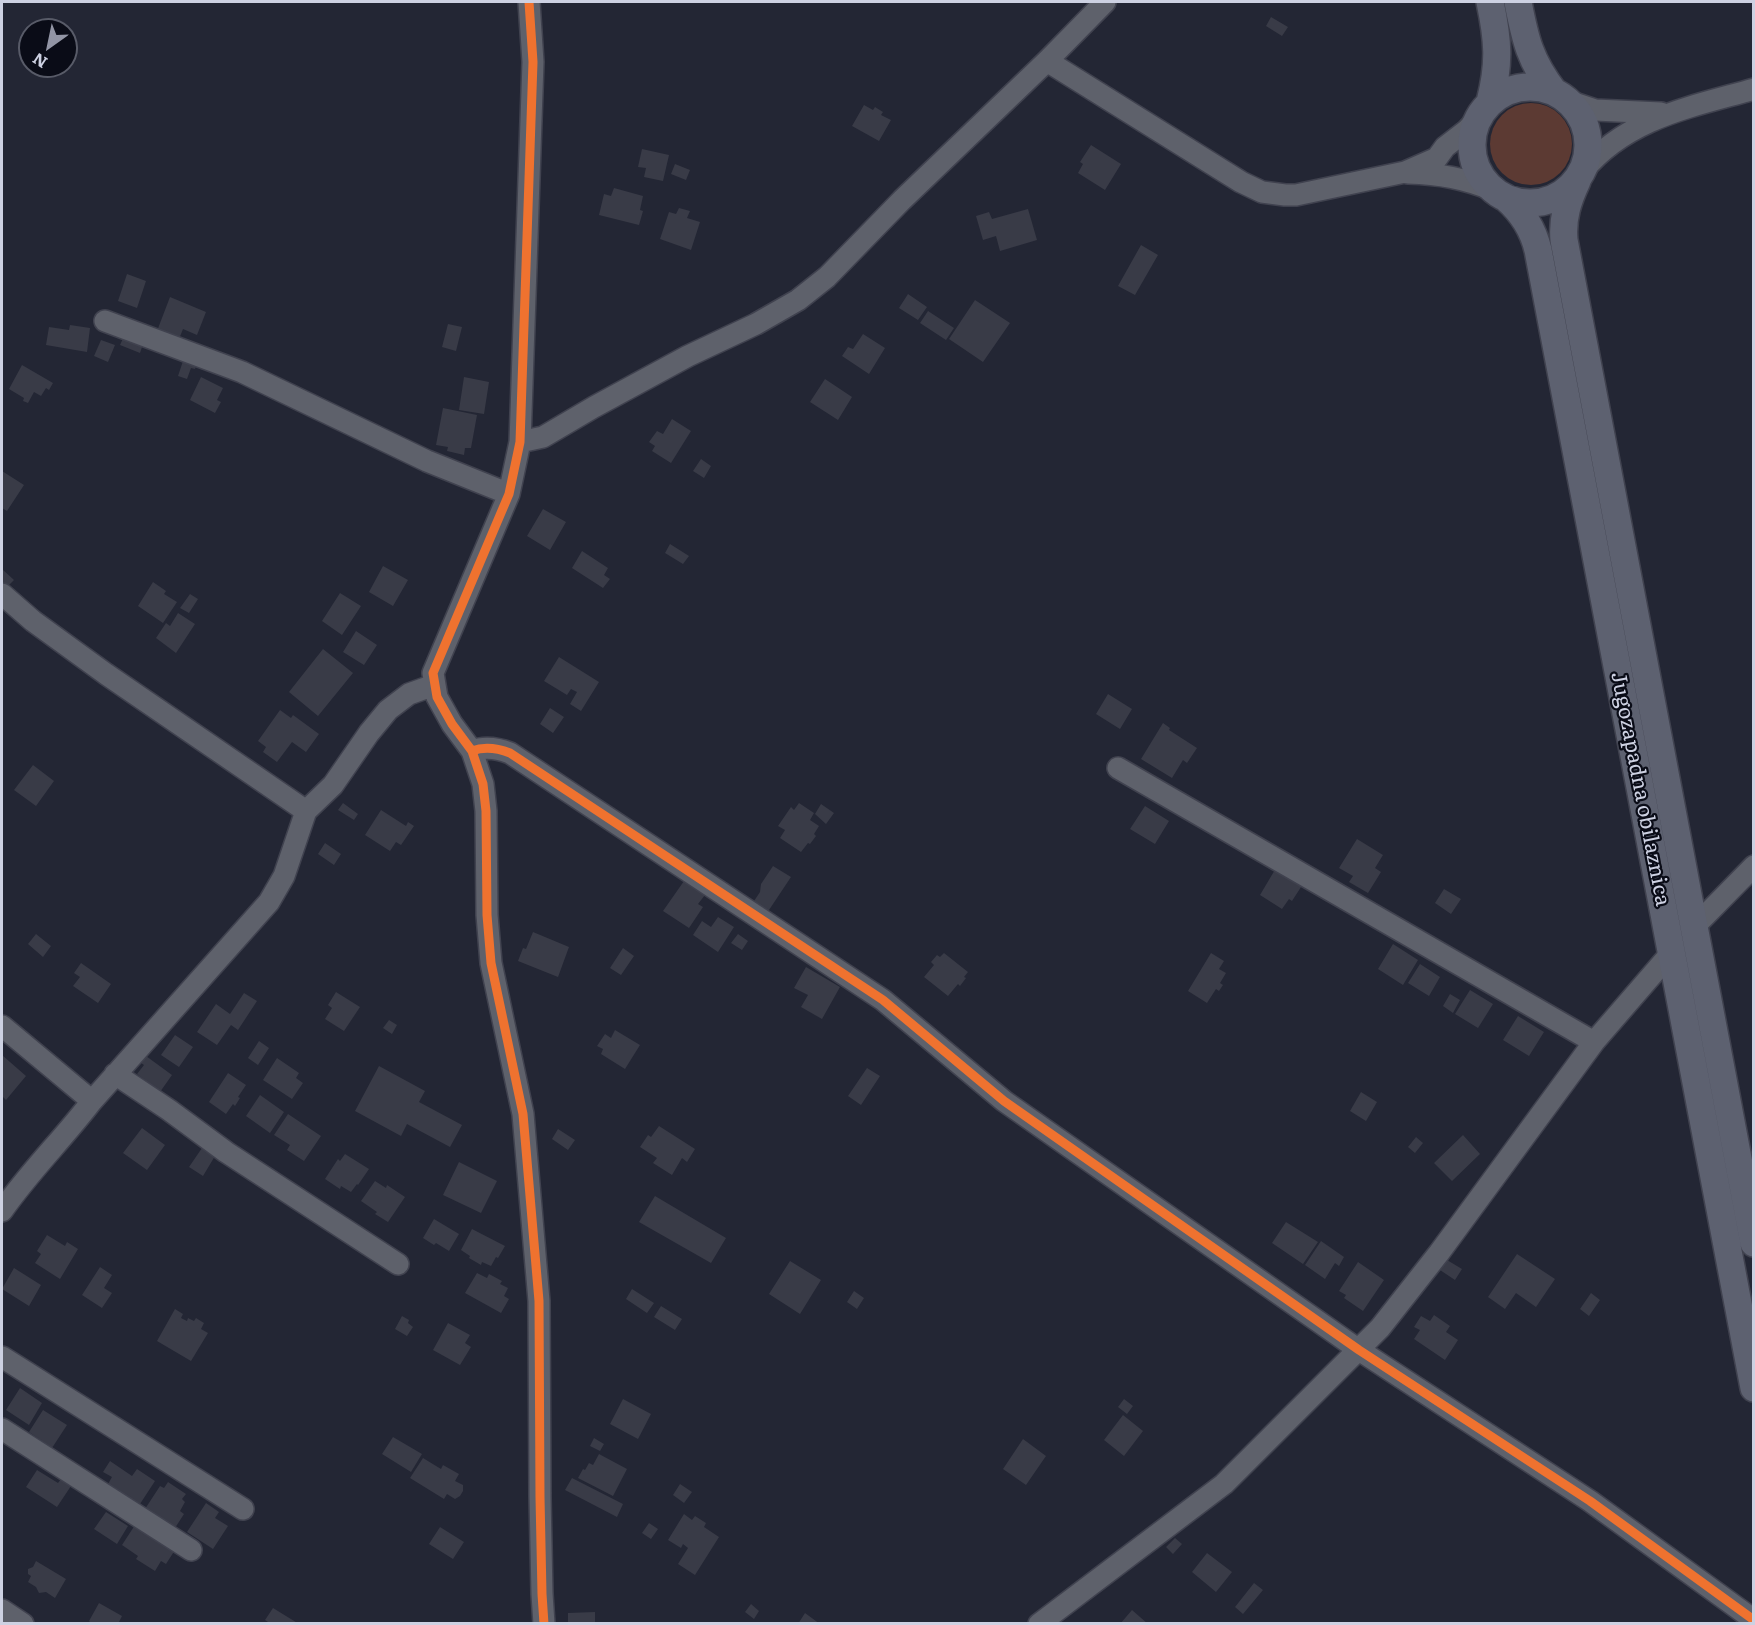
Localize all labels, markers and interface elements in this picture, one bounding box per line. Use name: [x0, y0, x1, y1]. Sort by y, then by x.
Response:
north arrow: [18, 18, 78, 78]
text: N: [27, 48, 51, 75]
street label: Jugozapadna obilaznica: [1605, 670, 1675, 908]

